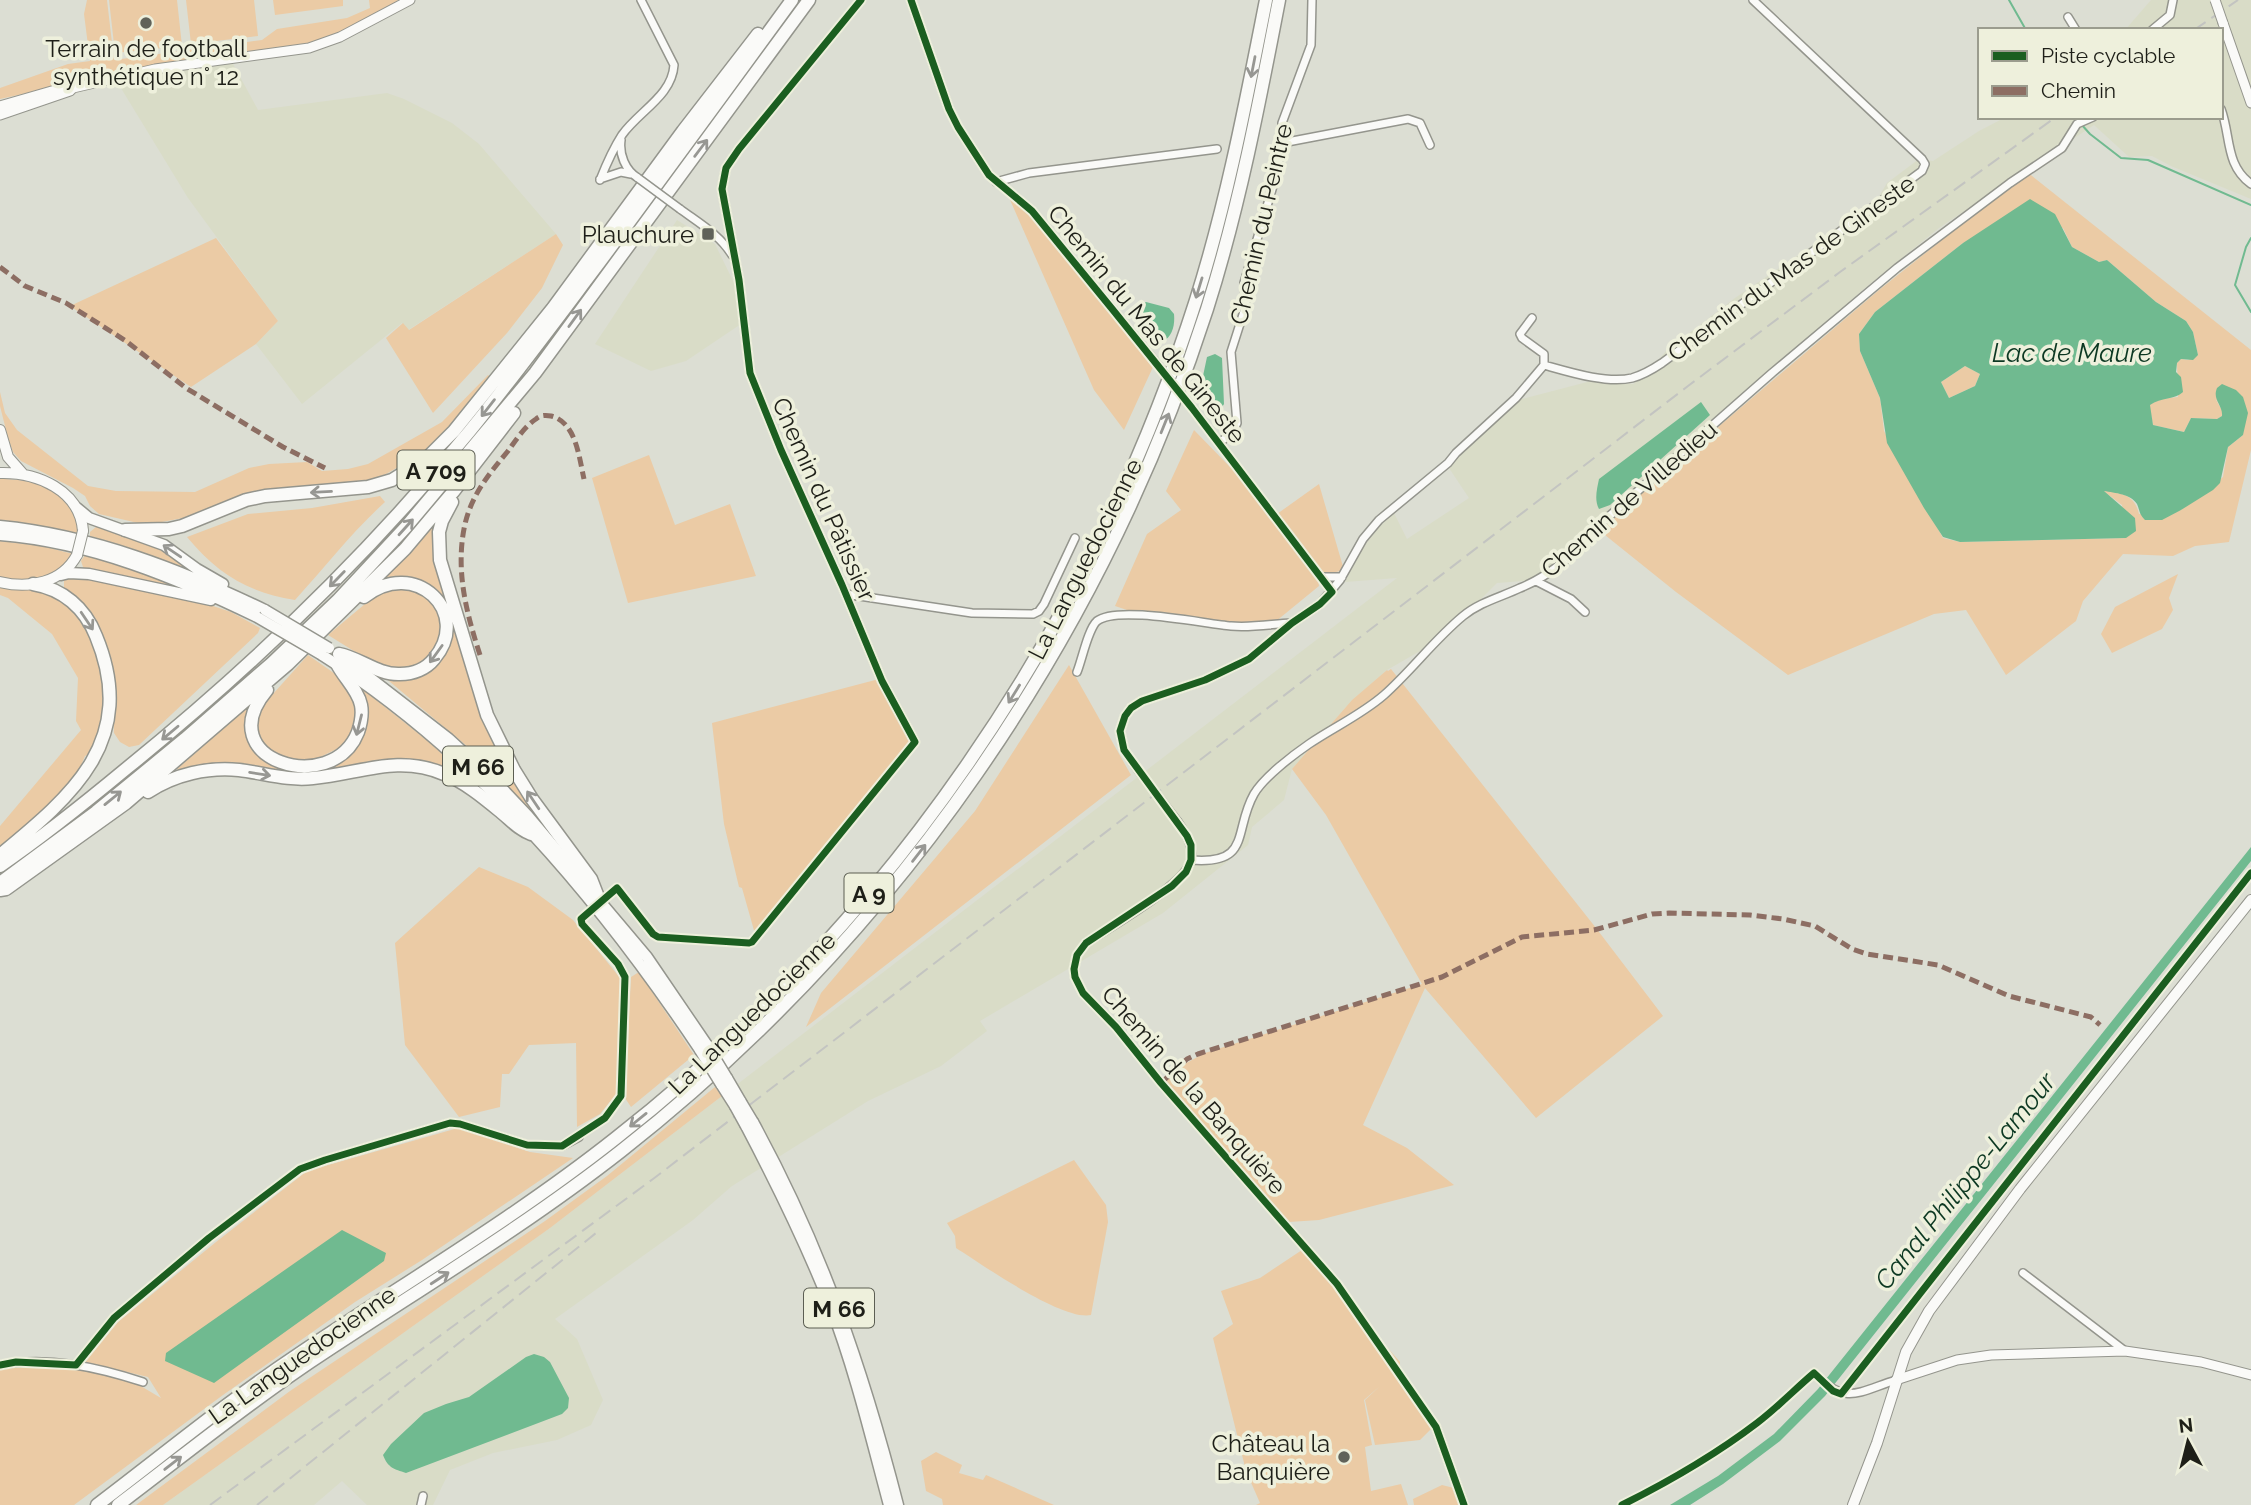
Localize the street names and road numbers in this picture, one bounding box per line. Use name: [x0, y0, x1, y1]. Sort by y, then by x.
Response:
street label: Chemin du Peintre: [1224, 121, 1298, 327]
street label: Chemin du Mas de Gineste: [1662, 169, 1920, 367]
street label: Chemin du Mas de Gineste: [1042, 199, 1252, 449]
street label: Chemin du Pâtissier: [766, 393, 882, 606]
street label: Chemin de Villedieu: [1535, 415, 1723, 583]
road number: A 709: [398, 450, 474, 490]
street label: La Languedocienne: [1022, 454, 1148, 664]
road number: M 66: [443, 746, 513, 786]
road number: A 9: [844, 874, 894, 912]
street label: La Languedocienne: [662, 926, 842, 1100]
street label: Chemin de la Banquière: [1096, 980, 1292, 1200]
street label: La Languedocienne: [203, 1280, 401, 1430]
road number: M 66: [804, 1288, 874, 1328]

